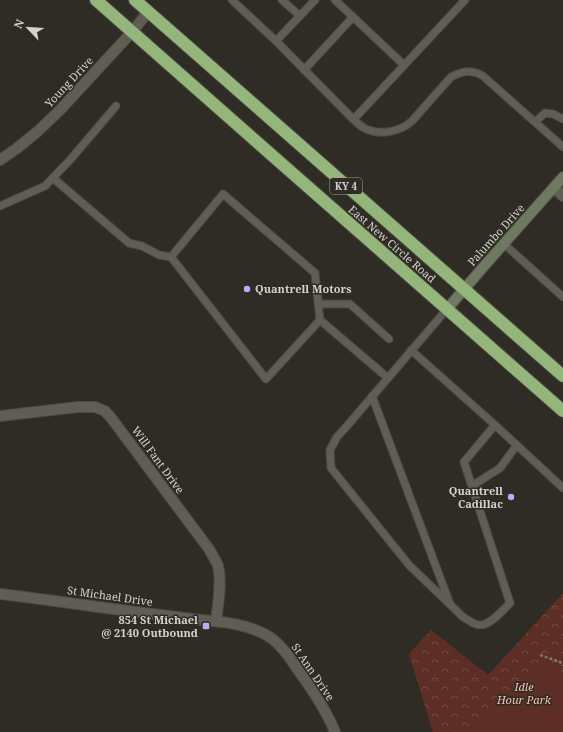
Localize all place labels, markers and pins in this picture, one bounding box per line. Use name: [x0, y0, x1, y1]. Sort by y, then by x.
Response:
place label: Quantrell Motors: [255, 281, 352, 296]
marker: Quantrell Motors: [242, 284, 252, 294]
place label: Quantrell Cadillac: [449, 483, 503, 511]
marker: Quantrell Cadillac: [506, 492, 516, 502]
place label: 854 St Michael @ 2140 Outbound: [101, 612, 198, 640]
marker: 854 St Michael @ 2140 Outbound: [201, 621, 211, 631]

